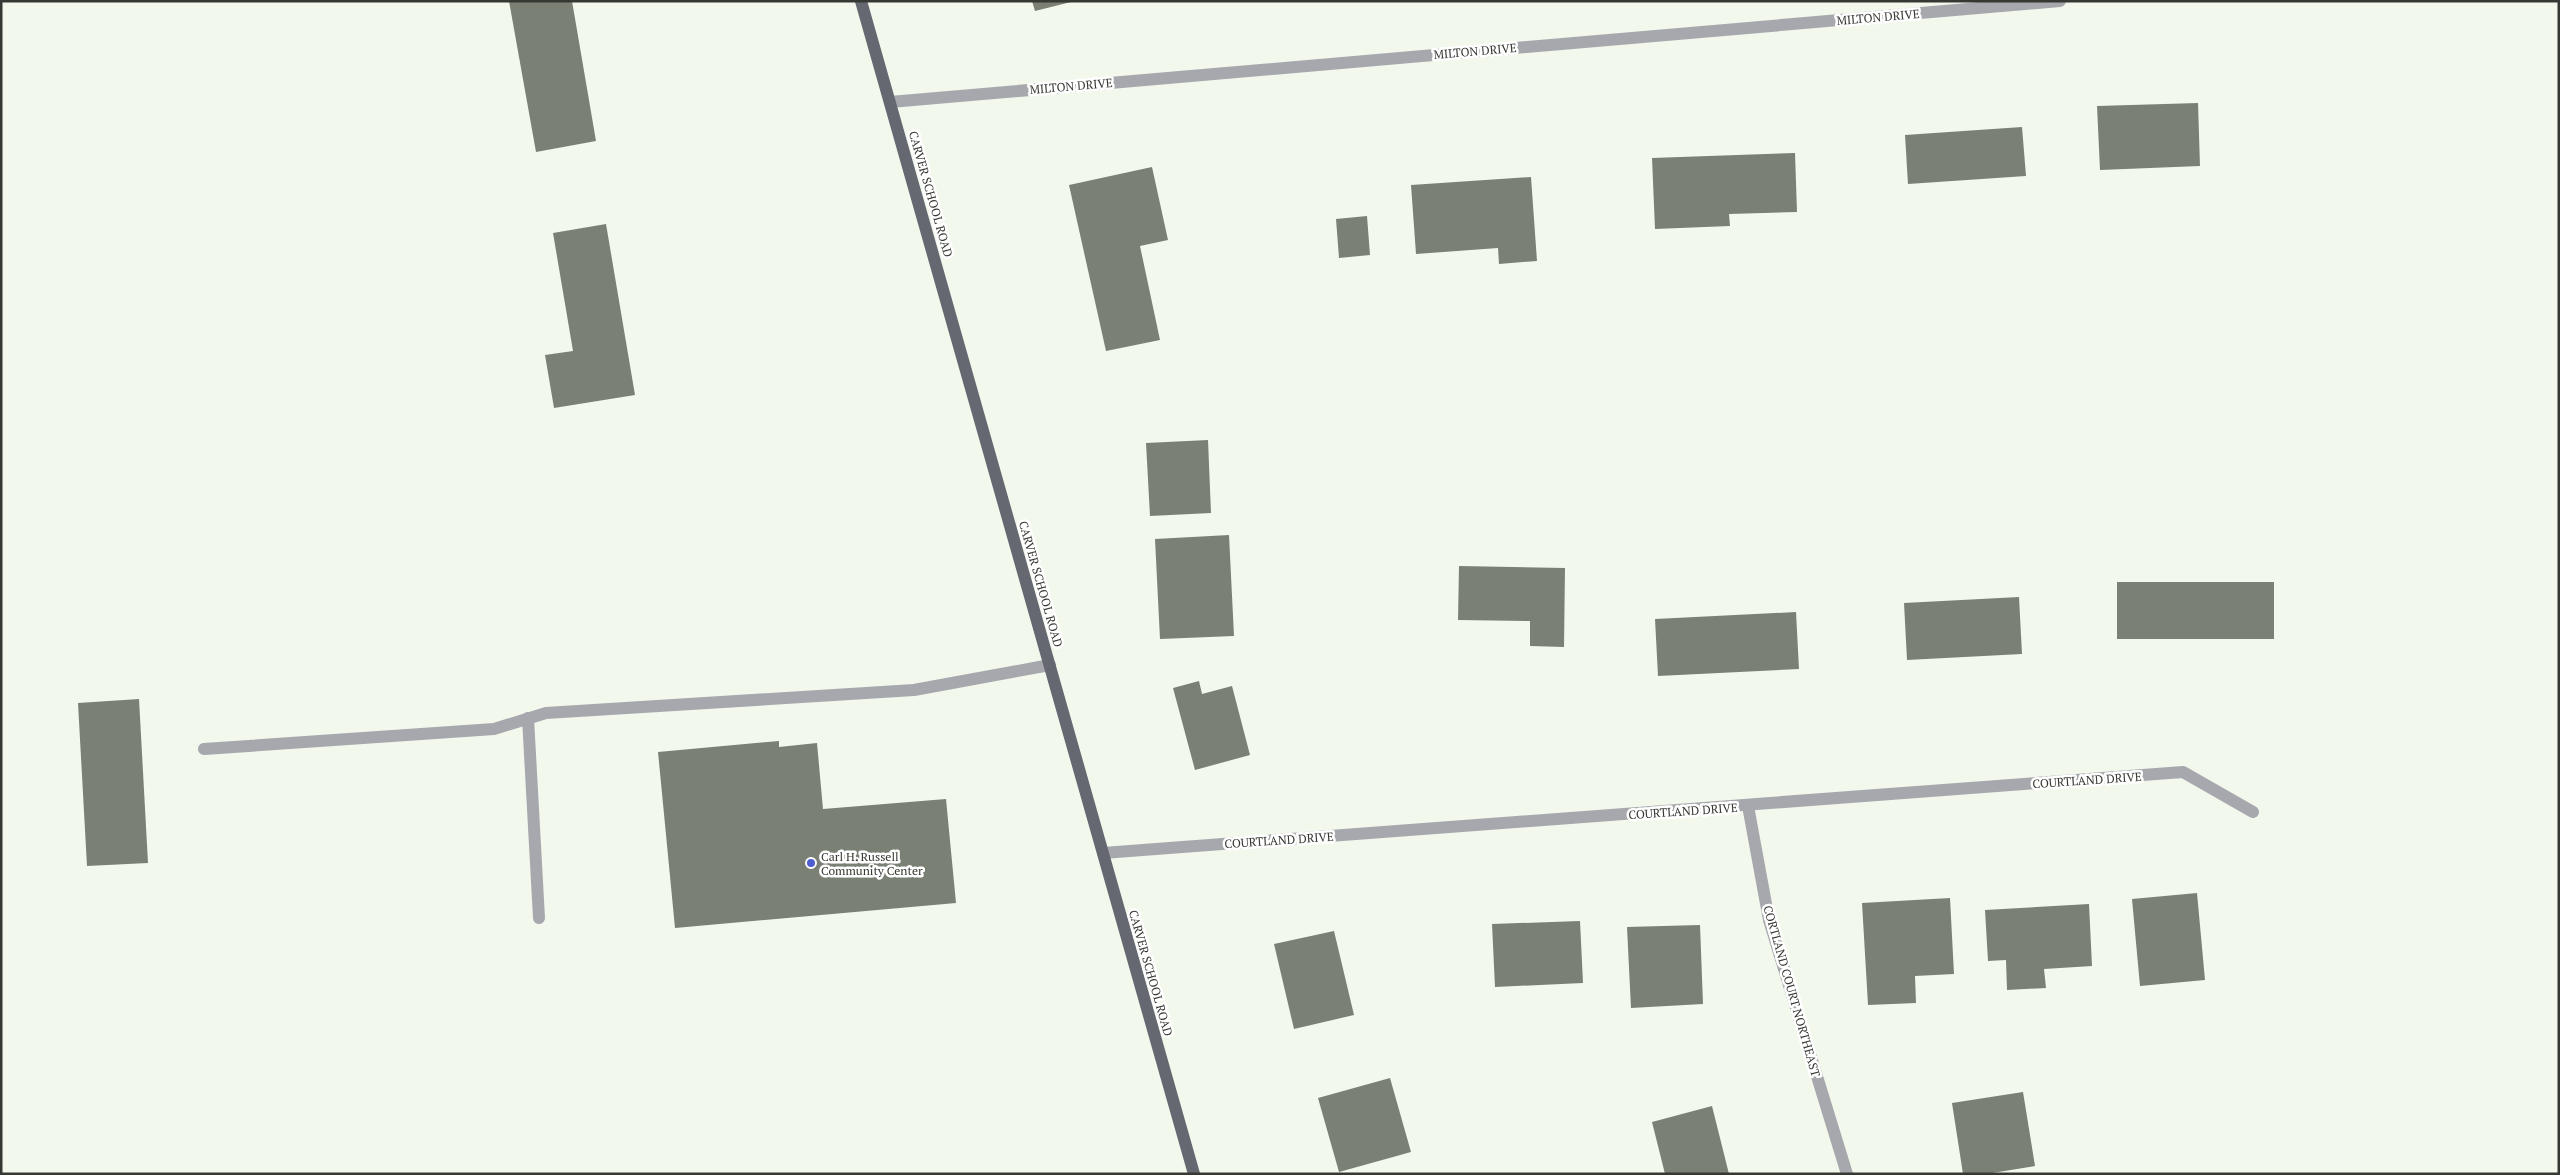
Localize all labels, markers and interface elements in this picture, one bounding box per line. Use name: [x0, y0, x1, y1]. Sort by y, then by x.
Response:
street label: MILTON DRIVE: [1836, 6, 1920, 28]
street label: MILTON DRIVE: [1433, 40, 1517, 62]
street label: MILTON DRIVE: [1029, 75, 1113, 97]
street label: CARVER SCHOOL ROAD: [906, 129, 956, 259]
street label: CARVER SCHOOL ROAD: [1016, 519, 1066, 649]
street label: COURTLAND DRIVE: [2032, 769, 2142, 791]
street label: COURTLAND DRIVE: [1628, 800, 1738, 822]
street label: COURTLAND DRIVE: [1224, 829, 1334, 851]
place label: Carl H. Russell Community Center: [821, 849, 923, 878]
marker: Carl H. Russell Community Center: [805, 857, 817, 869]
street label: CORTLAND COURT NORTHEAST: [1760, 904, 1824, 1079]
street label: CARVER SCHOOL ROAD: [1126, 908, 1176, 1038]

